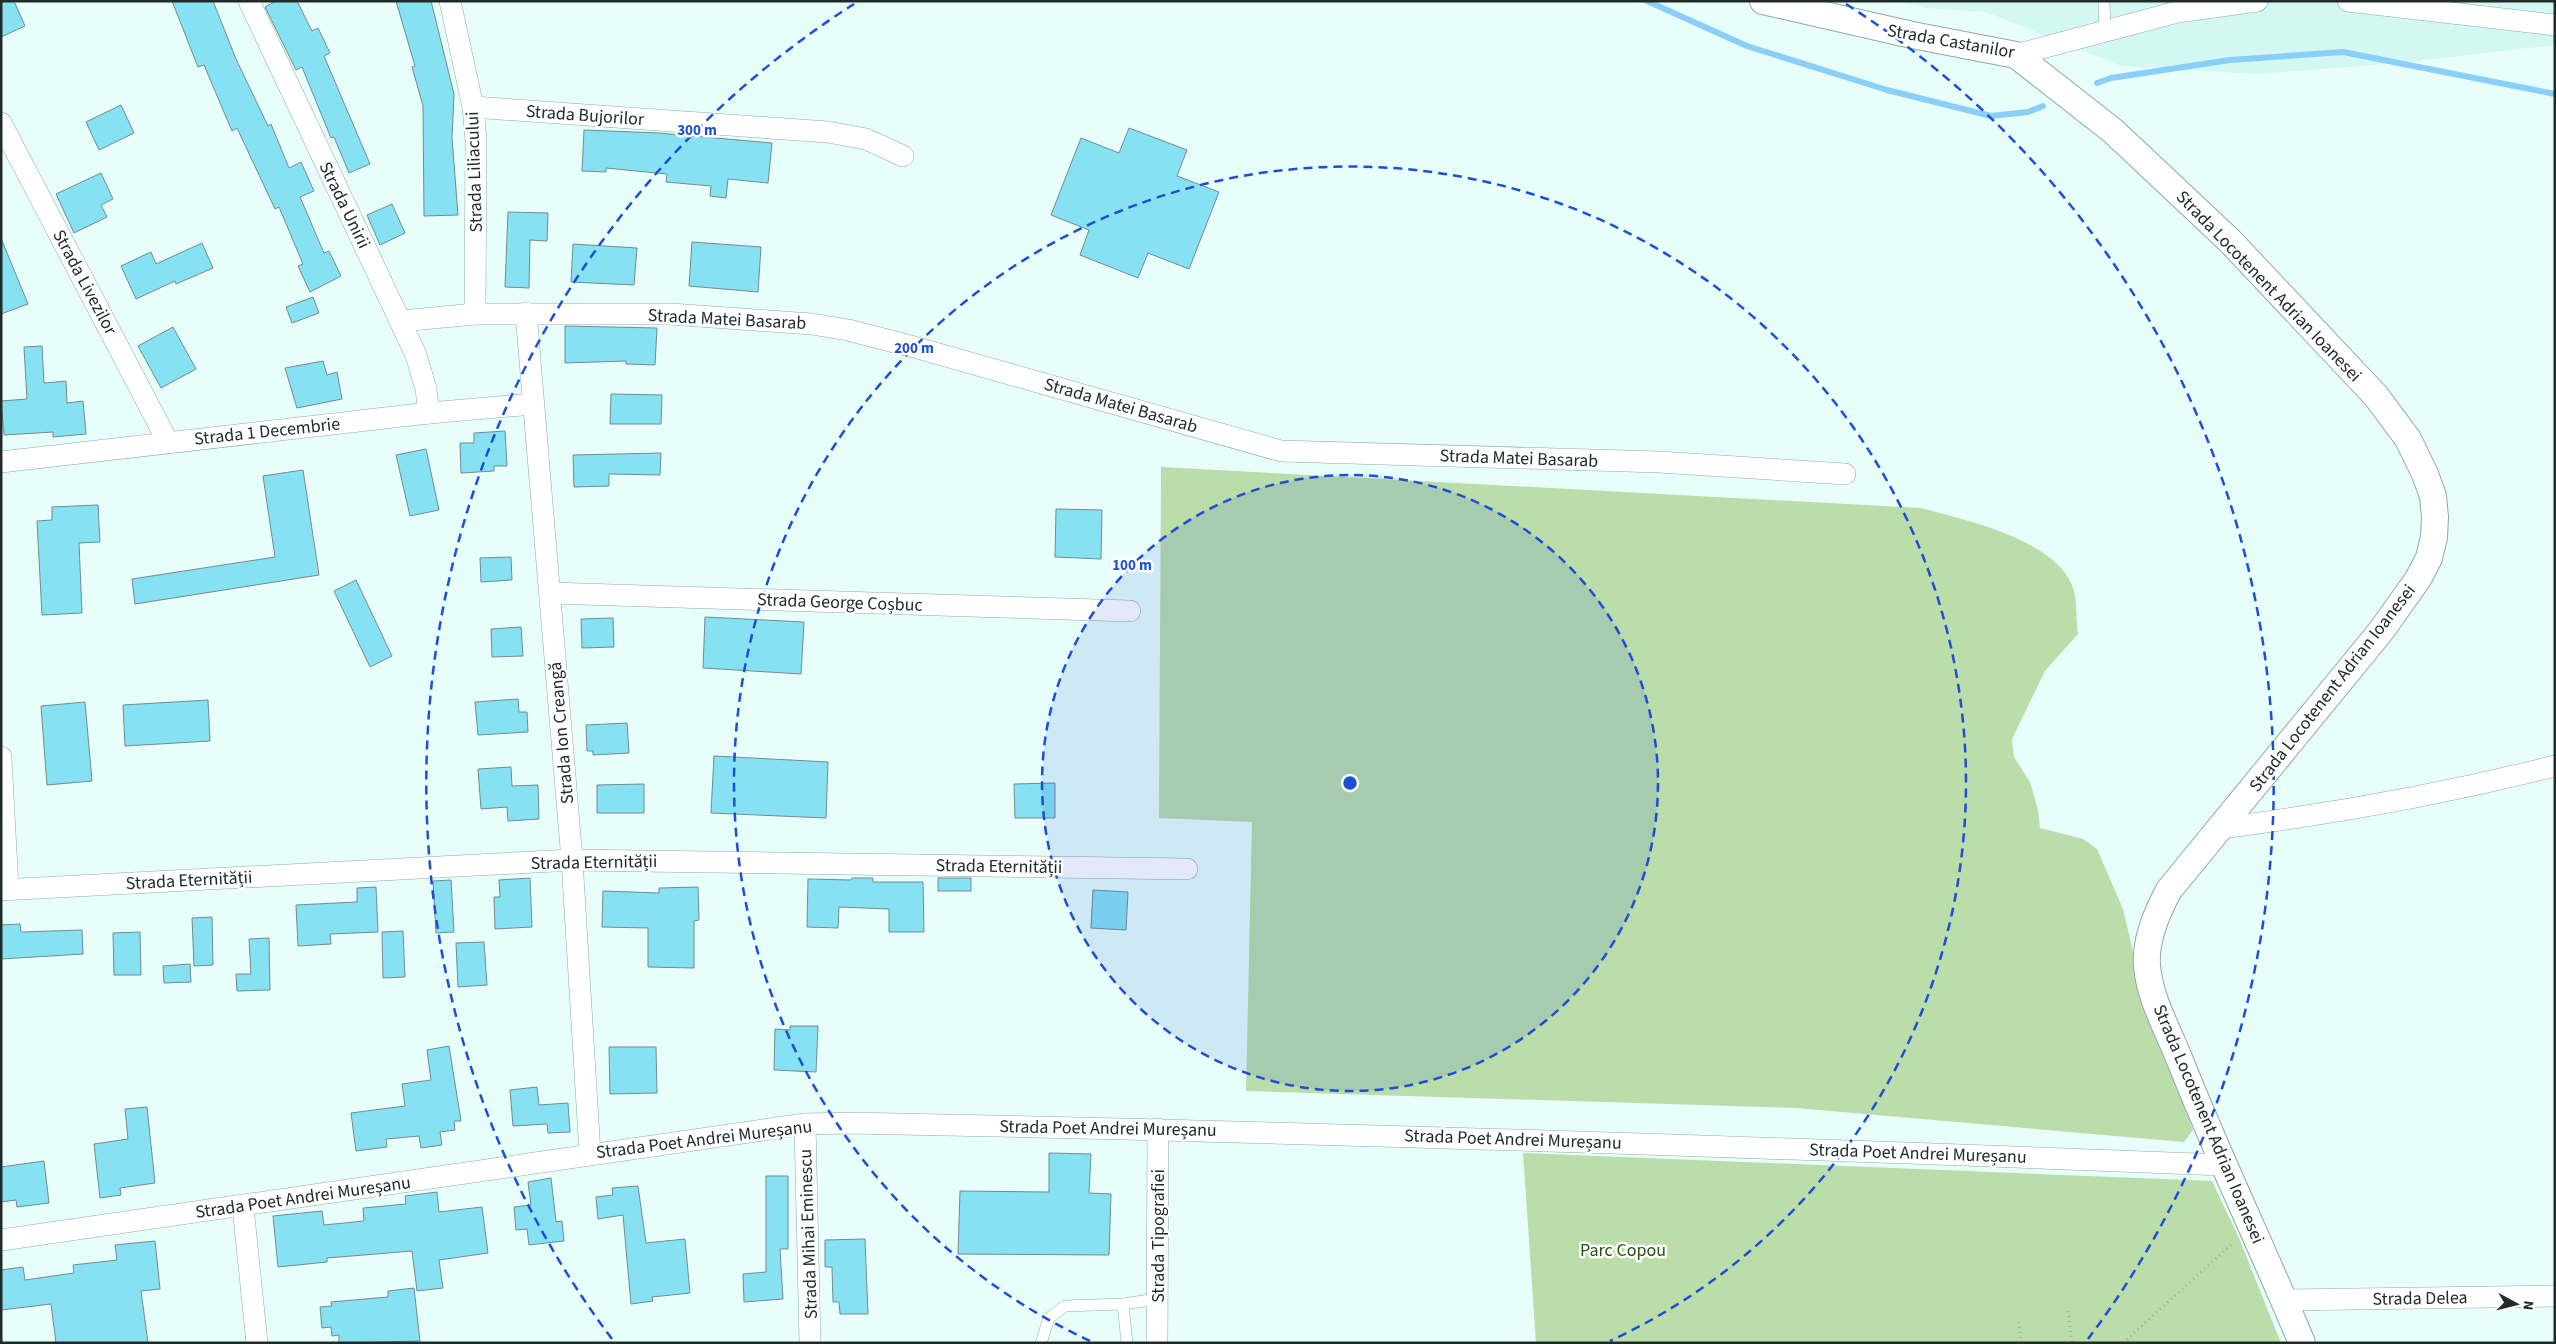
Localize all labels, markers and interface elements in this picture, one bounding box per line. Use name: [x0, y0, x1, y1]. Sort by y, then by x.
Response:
street label: Strada Castanilor: [1885, 18, 2017, 65]
street label: Strada Bujorilor: [525, 99, 646, 132]
street label: Strada Liliacului: [460, 111, 489, 233]
text: 300 m: [677, 120, 717, 141]
street label: Strada Unirii: [313, 158, 376, 253]
street label: Strada Locotenent Adrian Ioanesei: [2170, 185, 2367, 388]
street label: Strada Livezilor: [46, 225, 123, 340]
street label: Strada Matei Basarab: [647, 303, 807, 336]
text: 200 m: [894, 338, 934, 359]
street label: Strada Matei Basarab: [1041, 372, 1201, 439]
street label: Strada 1 Decembrie: [193, 411, 341, 452]
street label: Strada Matei Basarab: [1439, 443, 1599, 474]
text: 100 m: [1112, 555, 1152, 576]
street label: Strada Locotenent Adrian Ioanesei: [2243, 579, 2421, 797]
street label: Strada George Coșbuc: [757, 587, 923, 618]
street label: Strada Ion Creangă: [543, 661, 580, 805]
centre of rings: [1341, 774, 1359, 792]
street label: Strada Eternității: [530, 849, 658, 876]
street label: Strada Eternității: [935, 853, 1063, 880]
street label: Strada Eternității: [125, 865, 253, 896]
street label: Strada Locotenent Adrian Ioanesei: [2147, 1001, 2270, 1248]
street label: Strada Poet Andrei Mureșanu: [595, 1114, 814, 1165]
street label: Strada Poet Andrei Mureșanu: [999, 1114, 1217, 1143]
street label: Strada Poet Andrei Mureșanu: [1404, 1123, 1622, 1156]
street label: Strada Poet Andrei Mureșanu: [1809, 1137, 2027, 1170]
street label: Strada Mihai Eminescu: [793, 1148, 824, 1320]
street label: Strada Tipografiei: [1146, 1169, 1171, 1303]
street label: Strada Poet Andrei Mureșanu: [194, 1170, 413, 1225]
park label: Parc Copou: [1580, 1238, 1666, 1263]
north arrow: [2491, 1279, 2541, 1329]
street label: Strada Delea: [2372, 1285, 2468, 1312]
text: N: [2517, 1300, 2538, 1311]

